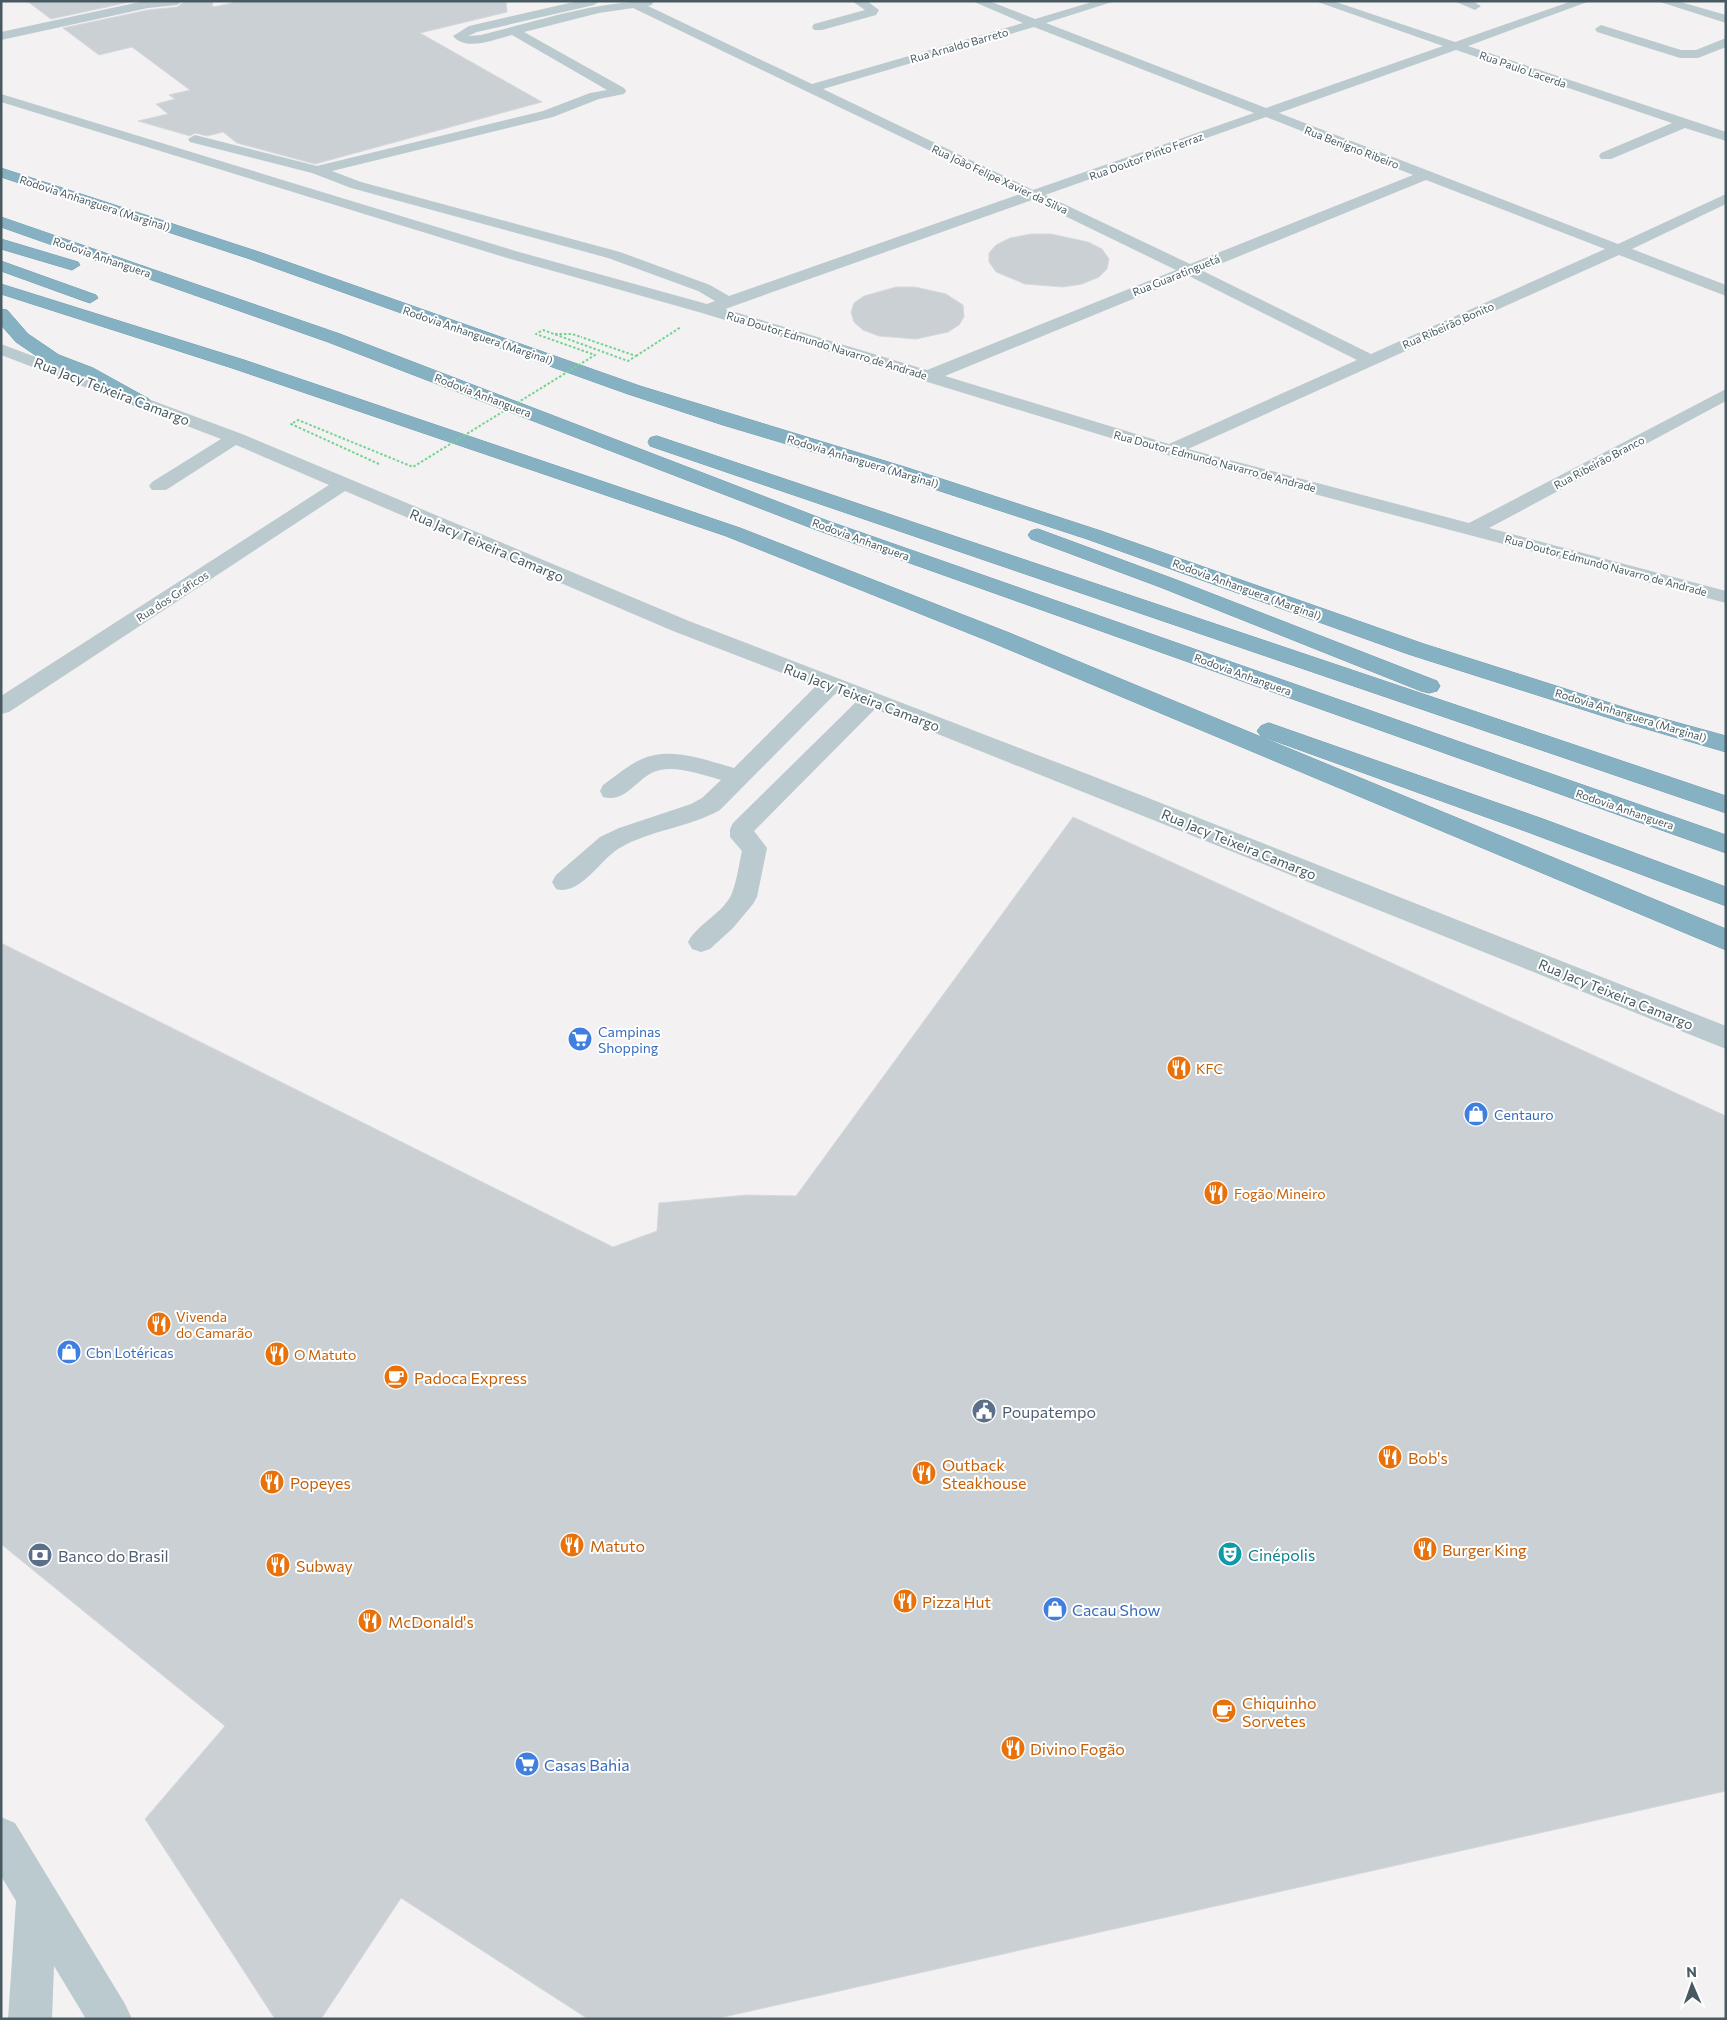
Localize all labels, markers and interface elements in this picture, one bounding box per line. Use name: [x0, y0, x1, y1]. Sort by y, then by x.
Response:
street label: Rua Arnaldo Barreto: [908, 25, 1010, 65]
street label: Rua Paulo Lacerda: [1478, 48, 1568, 90]
street label: Rua Benígno Ribeiro: [1303, 123, 1402, 171]
street label: Rua Doutor Pinto Ferraz: [1087, 129, 1205, 183]
street label: Rua João Felipe Xavier da Silva: [929, 142, 1070, 217]
street label: Rodovia Anhanguera (Marginal): [18, 172, 172, 234]
street label: Rodovia Anhanguera: [51, 234, 153, 280]
street label: Rua Guaratinguetá: [1130, 252, 1222, 298]
street label: Rua Ribeirão Bonito: [1400, 299, 1496, 351]
street label: Rodovia Anhanguera (Marginal): [401, 303, 555, 367]
street label: Rua Doutor Edmundo Navarro de Andrade: [725, 308, 929, 382]
street label: Rua Jacy Teixeira Camargo: [32, 353, 192, 429]
street label: Rodovia Anhanguera: [433, 371, 533, 419]
street label: Rua Doutor Edmundo Navarro de Andrade: [1112, 428, 1318, 494]
street label: Rodovia Anhanguera (Marginal): [786, 432, 940, 490]
street label: Rua Ribeirão Branco: [1551, 432, 1647, 491]
street label: Rua Jacy Teixeira Camargo: [407, 505, 567, 585]
street label: Rodovia Anhanguera: [810, 515, 912, 563]
street label: Rua Doutor Edmundo Navarro de Andrade: [1503, 532, 1709, 598]
street label: Rodovia Anhanguera (Marginal): [1171, 556, 1323, 622]
street label: Rua dos Gráficos: [133, 568, 211, 624]
street label: Rodovia Anhanguera: [1192, 650, 1294, 698]
street label: Rua Jacy Teixeira Camargo: [782, 659, 942, 735]
street label: Rodovia Anhanguera (Marginal): [1554, 686, 1708, 744]
street label: Rodovia Anhanguera: [1574, 786, 1676, 832]
street label: Rua Jacy Teixeira Camargo: [1159, 805, 1319, 883]
street label: Rua Jacy Teixeira Camargo: [1536, 955, 1696, 1033]
place label: Campinas Shopping: [598, 1023, 661, 1056]
supermarket icon: Campinas Shopping: [567, 1026, 593, 1052]
restaurant icon: KFC: [1166, 1055, 1192, 1081]
place label: KFC: [1196, 1060, 1223, 1077]
shop icon: Centauro: [1463, 1101, 1489, 1127]
place label: Centauro: [1494, 1106, 1554, 1123]
restaurant icon: Fogão Mineiro: [1203, 1180, 1229, 1206]
place label: Fogão Mineiro: [1234, 1185, 1326, 1202]
place label: Vivenda do Camarão: [176, 1308, 253, 1341]
restaurant icon: Vivenda do Camarão: [146, 1311, 172, 1337]
shop icon: Cbn Lotéricas: [56, 1339, 82, 1365]
restaurant icon: O Matuto: [264, 1341, 290, 1367]
place label: Cbn Lotéricas: [86, 1344, 174, 1361]
place label: O Matuto: [294, 1346, 356, 1363]
cafe icon: Padoca Express: [383, 1364, 409, 1390]
place label: Padoca Express: [414, 1368, 527, 1387]
public building icon: Poupatempo: [971, 1398, 997, 1424]
place label: Poupatempo: [1002, 1402, 1096, 1421]
restaurant icon: Bob's: [1377, 1444, 1403, 1470]
place label: Bob's: [1408, 1448, 1448, 1467]
place label: Outback Steakhouse: [942, 1455, 1027, 1492]
restaurant icon: Outback Steakhouse: [911, 1460, 937, 1486]
restaurant icon: Popeyes: [259, 1469, 285, 1495]
place label: Popeyes: [290, 1473, 351, 1492]
restaurant icon: Matuto: [559, 1532, 585, 1558]
place label: Matuto: [590, 1536, 645, 1555]
restaurant icon: Burger King: [1412, 1536, 1438, 1562]
place label: Burger King: [1442, 1540, 1527, 1559]
theatre icon: Cinépolis: [1217, 1541, 1243, 1567]
bank icon: Banco do Brasil: [27, 1542, 53, 1568]
place label: Cinépolis: [1248, 1545, 1315, 1564]
place label: Banco do Brasil: [58, 1546, 169, 1565]
restaurant icon: Subway: [265, 1552, 291, 1578]
place label: Subway: [296, 1556, 353, 1575]
restaurant icon: Pizza Hut: [892, 1588, 918, 1614]
place label: Pizza Hut: [922, 1592, 991, 1611]
shop icon: Cacau Show: [1042, 1596, 1068, 1622]
place label: Cacau Show: [1072, 1600, 1160, 1619]
restaurant icon: McDonald's: [357, 1608, 383, 1634]
place label: McDonald's: [388, 1612, 474, 1631]
place label: Chiquinho Sorvetes: [1242, 1693, 1317, 1730]
cafe icon: Chiquinho Sorvetes: [1211, 1698, 1237, 1724]
restaurant icon: Divino Fogão: [1000, 1735, 1026, 1761]
place label: Divino Fogão: [1030, 1739, 1125, 1758]
supermarket icon: Casas Bahia: [514, 1751, 540, 1777]
place label: Casas Bahia: [544, 1755, 630, 1774]
north arrow: [1667, 1960, 1717, 2010]
text: N: [1686, 1963, 1697, 1980]

